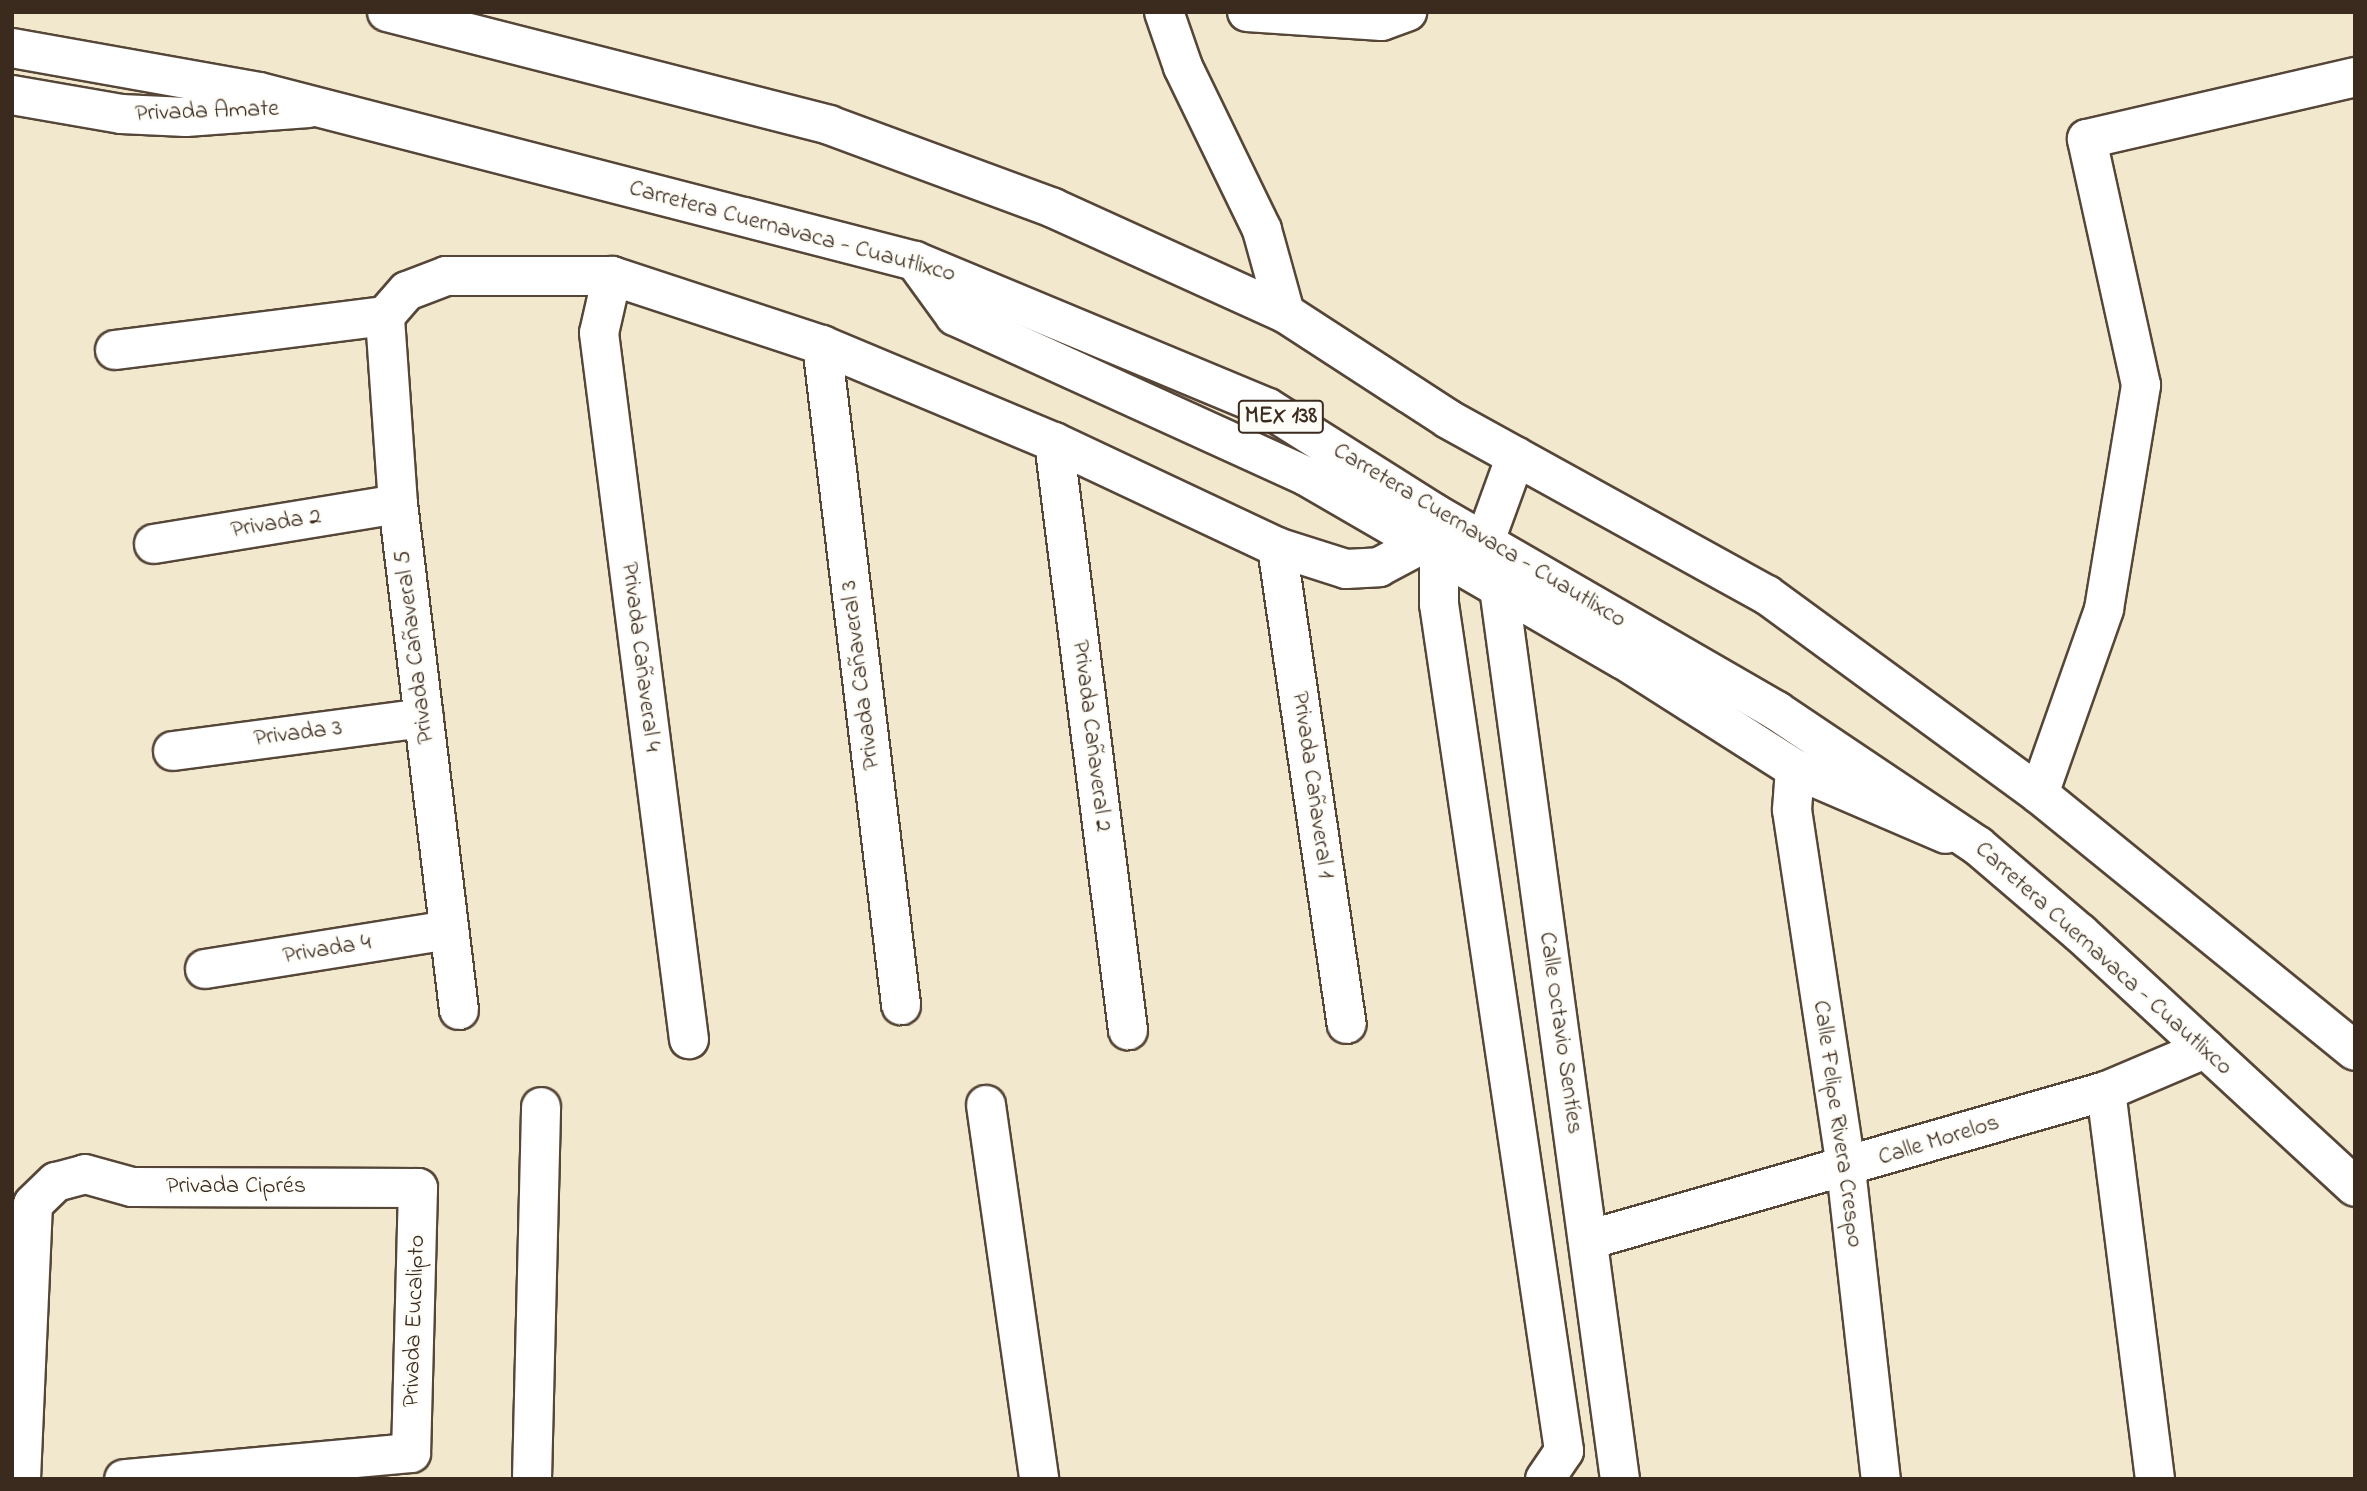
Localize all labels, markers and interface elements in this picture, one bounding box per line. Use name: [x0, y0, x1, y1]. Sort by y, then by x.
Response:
street label: Privada Amate: [135, 95, 279, 129]
street label: Carretera Cuernavaca - Cuautlixco: [626, 175, 958, 289]
road number: MEX 138: [1237, 398, 1325, 436]
street label: Carretera Cuernavaca - Cuautlixco: [1327, 437, 1631, 635]
street label: Privada 2: [229, 503, 323, 545]
street label: Privada Cañaveral 5: [389, 549, 441, 745]
street label: Privada Cañaveral 4: [614, 561, 666, 753]
street label: Privada Cañaveral 3: [835, 579, 887, 771]
street label: Privada Cañaveral 2: [1065, 639, 1117, 833]
street label: Privada Cañaveral 1: [1285, 690, 1339, 880]
street label: Privada 3: [252, 714, 344, 754]
street label: Carretera Cuernavaca - Cuautlixco: [1968, 836, 2238, 1082]
street label: Privada 4: [281, 929, 373, 971]
street label: Calle Octavio Sentíes: [1532, 930, 1588, 1136]
street label: Calle Felipe Rivera Crespo: [1805, 999, 1869, 1249]
street label: Calle Morelos: [1875, 1109, 2003, 1173]
street label: Privada Ciprés: [166, 1173, 306, 1201]
street label: Privada Eucalipto: [398, 1234, 432, 1408]

